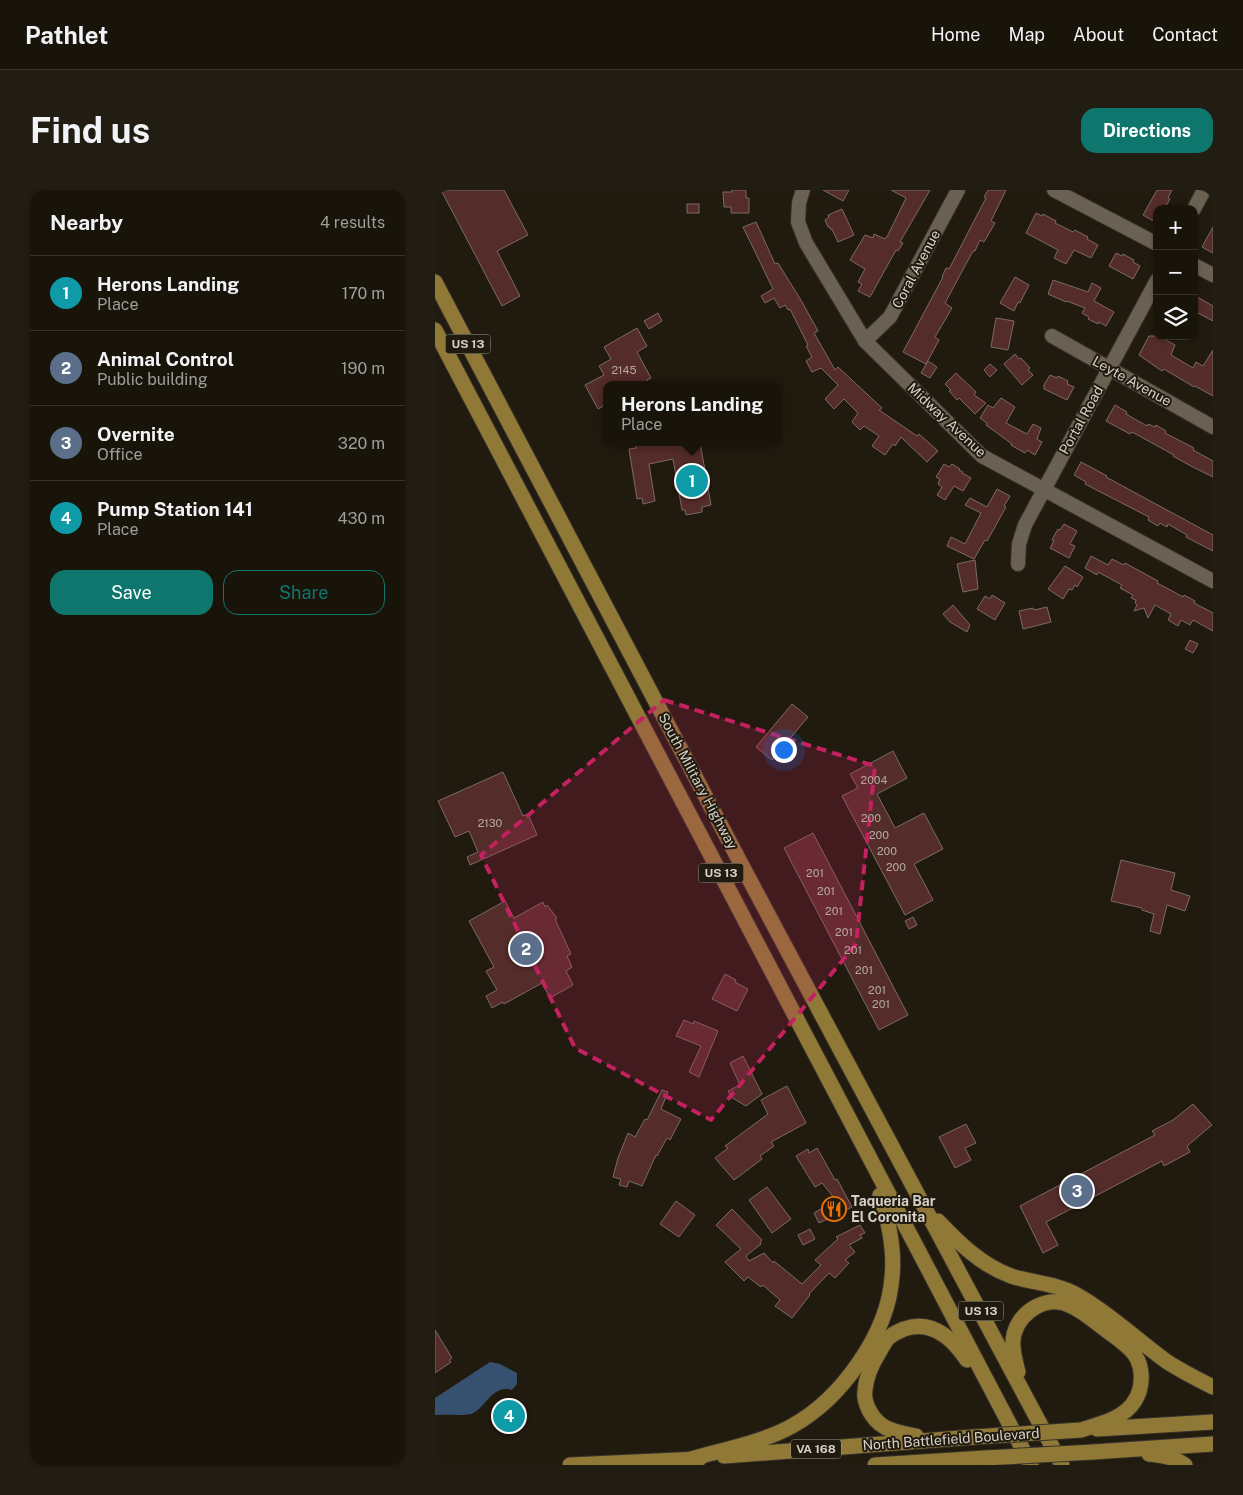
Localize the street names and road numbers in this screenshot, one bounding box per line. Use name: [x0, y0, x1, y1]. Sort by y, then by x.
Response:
street label: Coral Avenue: [889, 227, 943, 311]
road number: US 13: [445, 334, 491, 354]
street label: Leyte Avenue: [1090, 353, 1174, 409]
street label: Midway Avenue: [904, 380, 990, 460]
street label: Portal Road: [1056, 383, 1106, 457]
street label: South Military Highway: [655, 710, 741, 852]
road number: US 13: [699, 864, 743, 882]
road number: US 13: [959, 1302, 1003, 1320]
street label: North Battlefield Boulevard: [862, 1425, 1040, 1453]
road number: VA 168: [791, 1440, 841, 1458]

